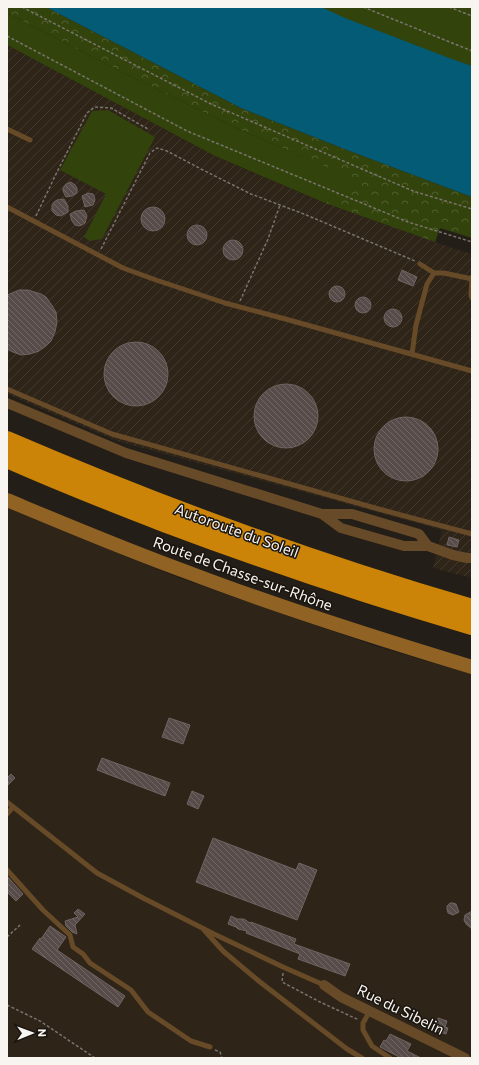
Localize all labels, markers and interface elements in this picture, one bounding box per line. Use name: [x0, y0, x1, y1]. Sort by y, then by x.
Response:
street label: Autoroute du Soleil: [173, 499, 301, 561]
street label: Route de Chasse-sur-Rhône: [151, 532, 335, 614]
street label: Rue du Sibelin: [354, 980, 448, 1038]
north arrow: [12, 1013, 52, 1053]
text: N: [36, 1029, 49, 1037]

